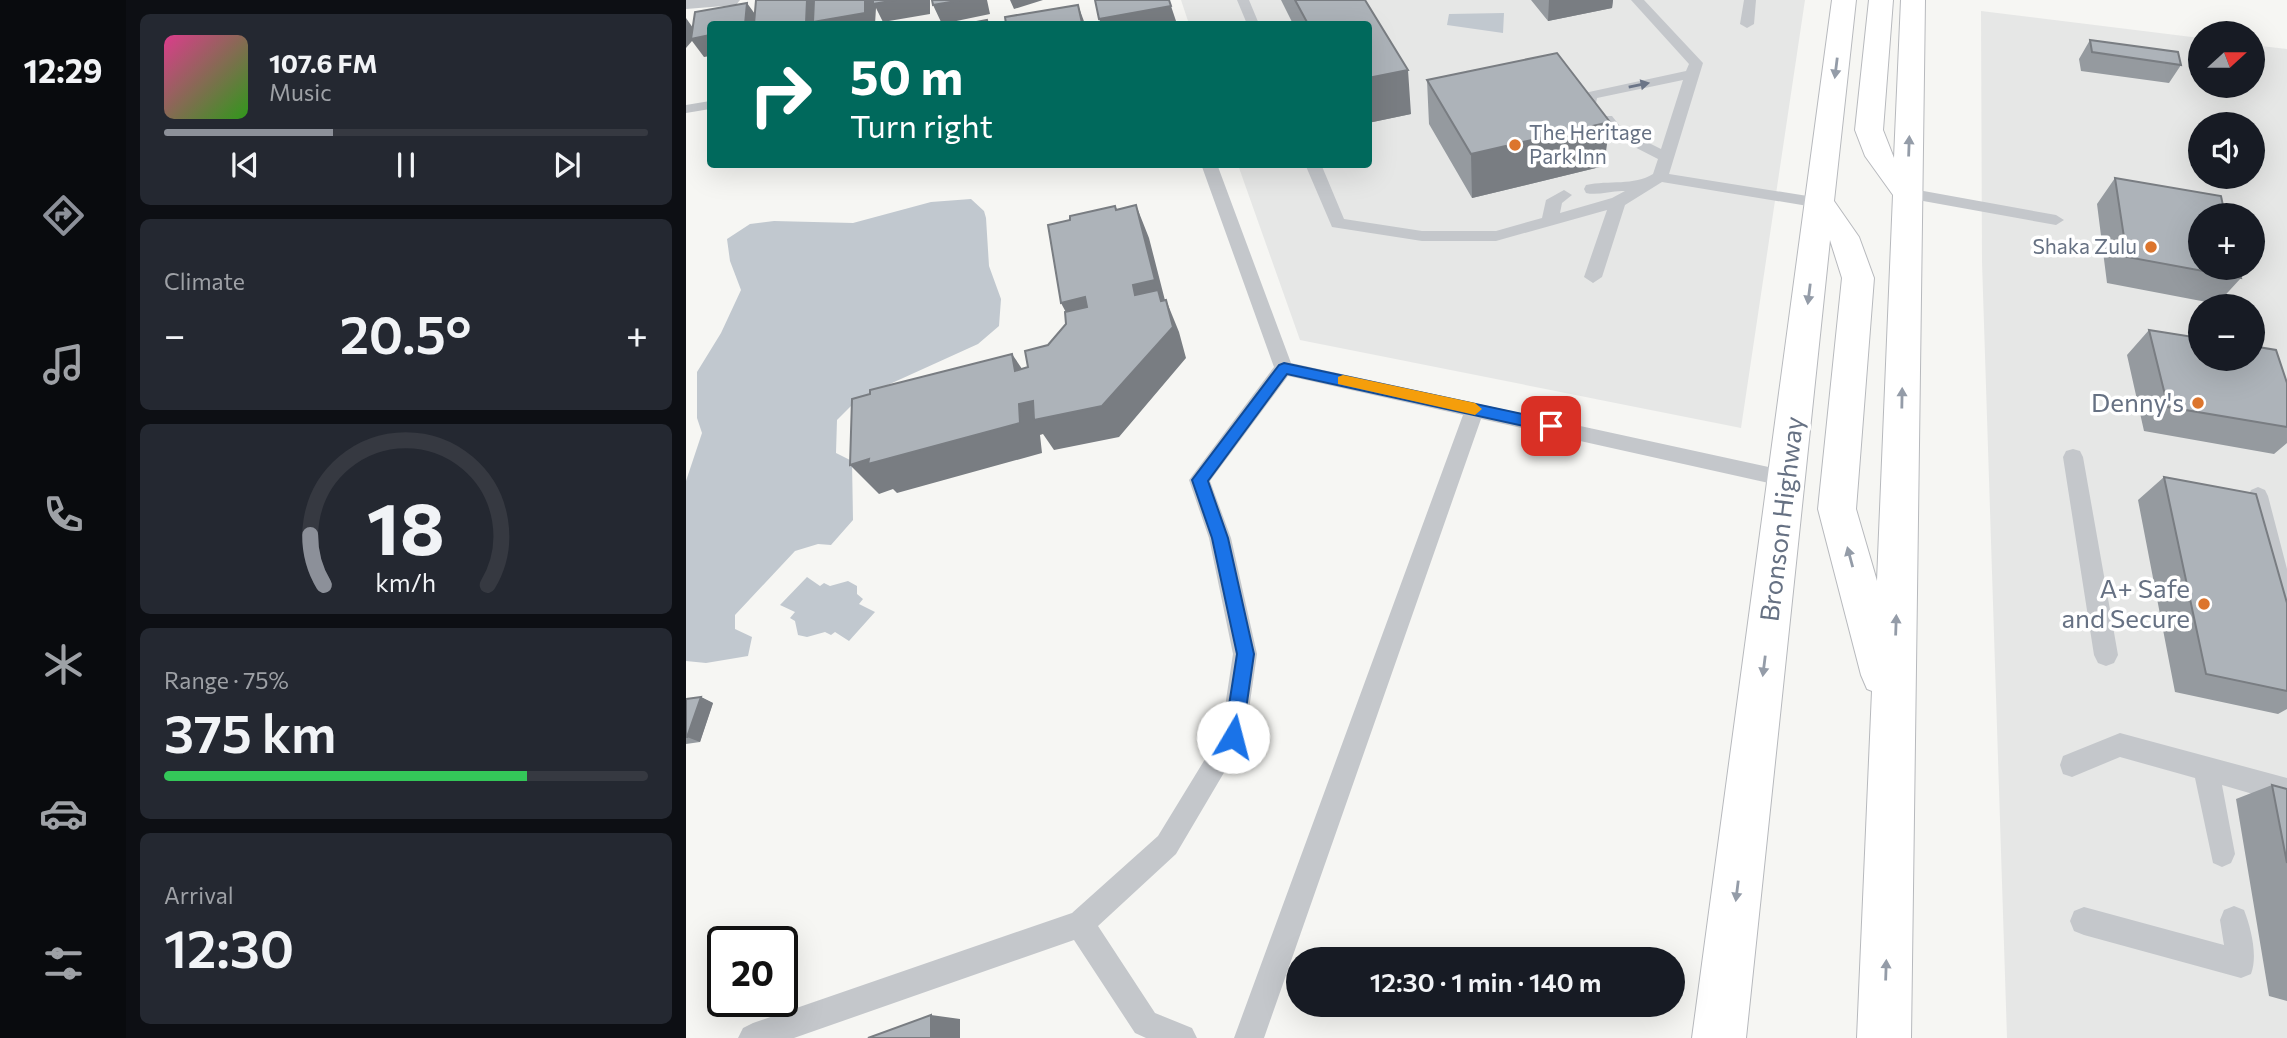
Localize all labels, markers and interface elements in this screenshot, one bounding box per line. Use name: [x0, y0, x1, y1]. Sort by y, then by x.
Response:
north arrow: [2188, 21, 2264, 98]
map controls: [2188, 21, 2265, 371]
text: 50 m: [850, 45, 963, 105]
text: 107.6 FM: [269, 47, 378, 78]
icon: right: [735, 49, 826, 140]
text: 12:29: [24, 50, 102, 90]
one-way arrow: [1830, 57, 1841, 79]
text: Music: [269, 78, 332, 106]
one-way arrow: [1628, 80, 1650, 91]
text: Turn right: [850, 105, 993, 145]
button: sound: [2188, 112, 2265, 189]
place label: The Heritage Park Inn: [1529, 119, 1652, 168]
one-way arrow: [1903, 135, 1914, 157]
marker: The Heritage Park Inn: [1507, 137, 1523, 153]
icon: previous: [226, 146, 264, 184]
icon: pause: [387, 146, 425, 184]
icon: next: [548, 146, 586, 184]
icon: directions: [39, 191, 88, 240]
button: +: [2188, 203, 2265, 280]
place label: Shaka Zulu: [2032, 233, 2137, 258]
marker: Shaka Zulu: [2143, 239, 2159, 255]
text: Climate: [164, 267, 245, 295]
one-way arrow: [1803, 283, 1814, 305]
button: −: [2188, 294, 2265, 371]
text: 20.5°: [340, 301, 471, 365]
text: −: [164, 310, 186, 357]
text: +: [626, 310, 648, 357]
icon: music: [39, 340, 88, 389]
place label: Denny's: [2091, 386, 2184, 417]
one-way arrow: [1896, 387, 1907, 409]
marker: Denny's: [2190, 395, 2206, 411]
pin: [1521, 396, 1581, 456]
icon: arrive: [1532, 407, 1570, 445]
street label: Bronson Highway: [1753, 414, 1808, 623]
text: 18: [367, 481, 445, 570]
icon: phone: [39, 490, 88, 539]
one-way arrow: [1845, 547, 1855, 568]
text: km/h: [376, 567, 436, 597]
place label: A+ Safe and Secure: [2062, 572, 2190, 633]
marker: A+ Safe and Secure: [2196, 596, 2212, 612]
one-way arrow: [1890, 614, 1901, 636]
icon: climate: [39, 640, 88, 689]
one-way arrow: [1759, 655, 1770, 677]
text: Range · 75%: [164, 666, 289, 694]
text: 375 km: [164, 700, 336, 764]
position arrow: [1196, 700, 1270, 774]
icon: car: [39, 789, 88, 838]
text: Arrival: [164, 881, 234, 909]
one-way arrow: [1731, 881, 1742, 903]
text: 12:30: [164, 915, 294, 979]
speed limit sign: 20: [707, 926, 798, 1017]
icon: filters: [39, 939, 88, 988]
one-way arrow: [1880, 959, 1891, 981]
text: 12:30 · 1 min · 140 m: [1370, 966, 1601, 997]

